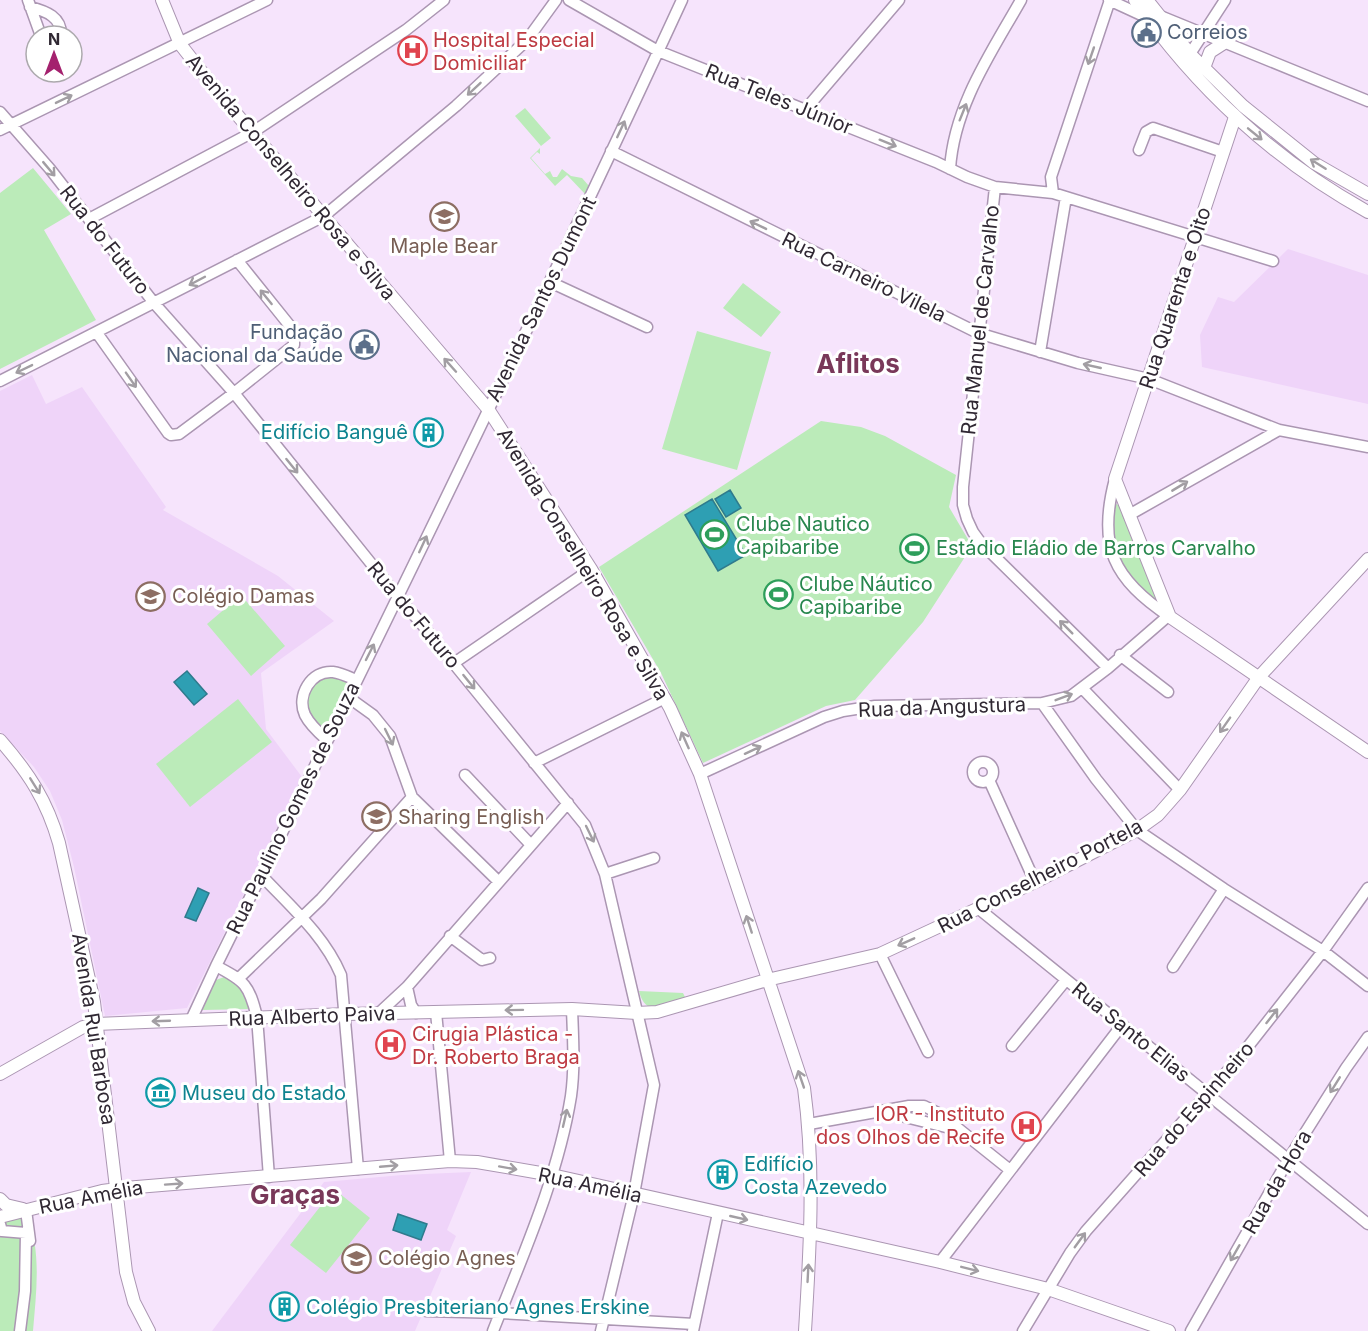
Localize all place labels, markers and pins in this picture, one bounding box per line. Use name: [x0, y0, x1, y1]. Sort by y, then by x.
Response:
public building icon: Correios: [1130, 16, 1162, 48]
place label: Correios: [1167, 20, 1248, 44]
place label: Hospital Especial Domiciliar: [433, 28, 595, 75]
hospital icon: Hospital Especial Domiciliar: [396, 35, 428, 67]
school or university icon: Maple Bear: [428, 200, 460, 232]
place label: Maple Bear: [390, 234, 498, 258]
place label: Fundação Nacional da Saúde: [166, 320, 343, 367]
public building icon: Fundação Nacional da Saúde: [348, 328, 380, 360]
building icon: Edifício Banguê: [413, 416, 445, 448]
place label: Edifício Banguê: [261, 420, 408, 444]
place label: Clube Nautico Capibaribe: [736, 512, 870, 559]
sports icon: Clube Nautico Capibaribe: [699, 519, 731, 551]
sports icon: Estádio Eládio de Barros Carvalho: [899, 532, 931, 564]
place label: Estádio Eládio de Barros Carvalho: [936, 536, 1256, 560]
place label: Clube Náutico Capibaribe: [799, 572, 933, 619]
sports icon: Clube Náutico Capibaribe: [762, 579, 794, 611]
school or university icon: Colégio Damas: [135, 580, 167, 612]
place label: Colégio Damas: [172, 584, 315, 608]
school or university icon: Sharing English: [361, 801, 393, 833]
place label: Sharing English: [398, 805, 544, 829]
place label: Cirugia Plástica - Dr. Roberto Braga: [412, 1022, 580, 1069]
hospital icon: Cirugia Plástica - Dr. Roberto Braga: [375, 1029, 407, 1061]
museum icon: Museu do Estado: [145, 1077, 177, 1109]
place label: Museu do Estado: [182, 1081, 346, 1105]
place label: IOR - Instituto dos Olhos de Recife: [816, 1102, 1005, 1149]
hospital icon: IOR - Instituto dos Olhos de Recife: [1010, 1110, 1042, 1142]
place label: Edifício Costa Azevedo: [744, 1152, 887, 1199]
building icon: Edifício Costa Azevedo: [707, 1159, 739, 1191]
school or university icon: Colégio Agnes: [341, 1242, 373, 1274]
place label: Colégio Agnes: [378, 1246, 516, 1270]
building icon: Colégio Presbiteriano Agnes Erskine: [269, 1291, 301, 1323]
place label: Colégio Presbiteriano Agnes Erskine: [306, 1295, 650, 1319]

